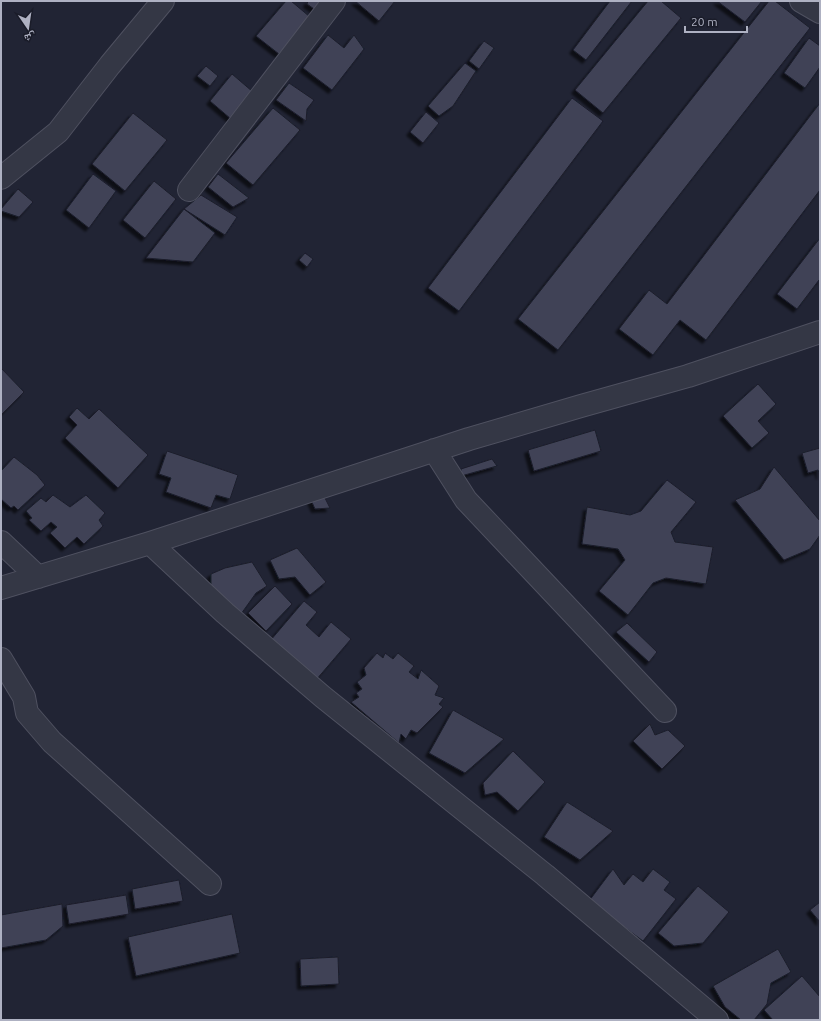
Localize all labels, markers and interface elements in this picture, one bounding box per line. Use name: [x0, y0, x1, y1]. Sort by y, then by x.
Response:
north arrow: [8, 8, 48, 48]
scale bar: [685, 8, 747, 34]
text: 20 m: [691, 15, 718, 28]
text: ش: [22, 29, 37, 45]

